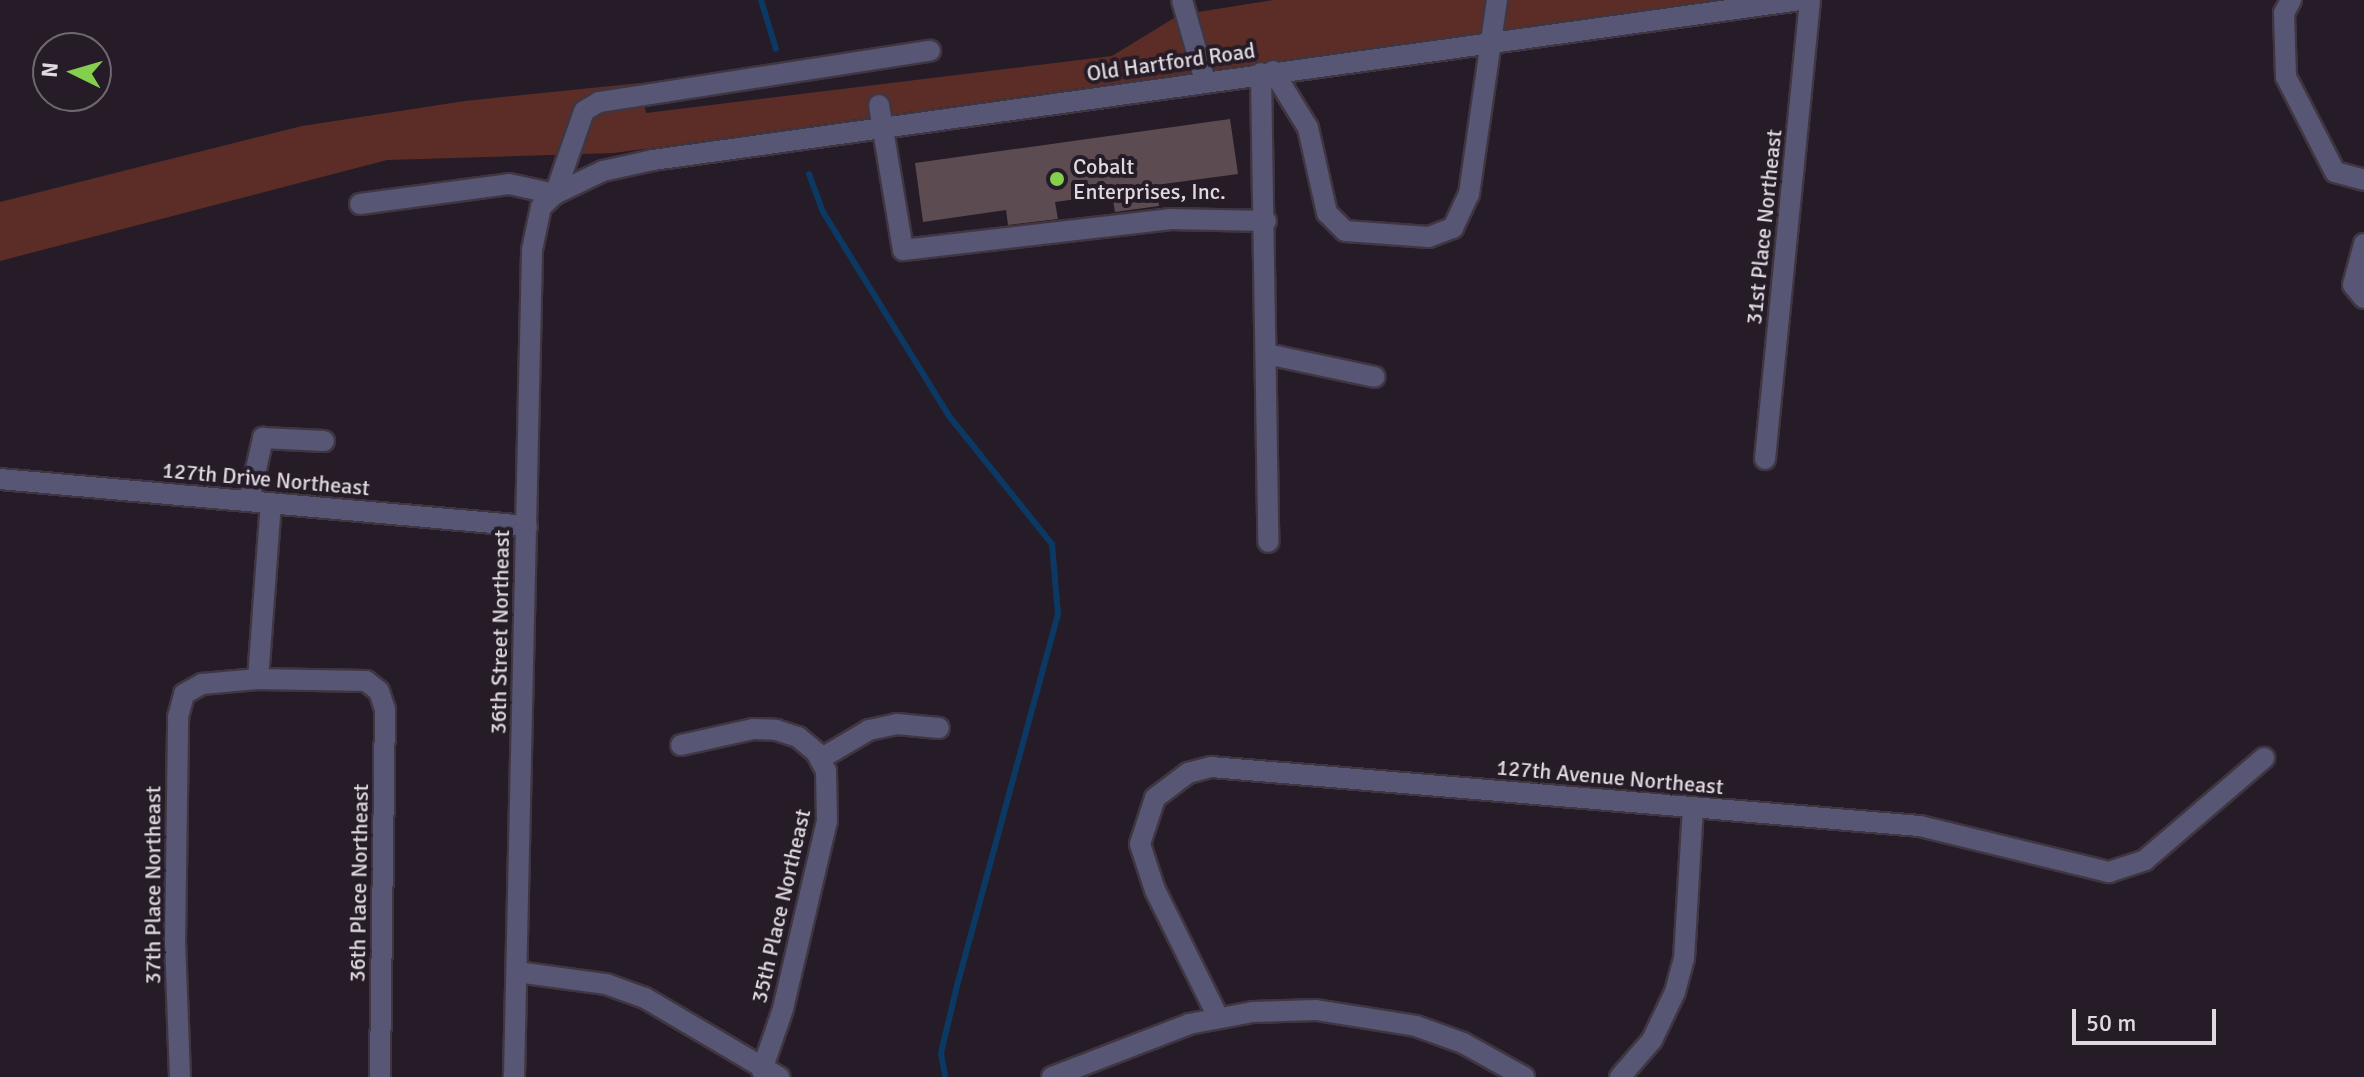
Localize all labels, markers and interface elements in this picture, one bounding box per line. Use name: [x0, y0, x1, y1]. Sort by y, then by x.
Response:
north arrow: [32, 32, 112, 112]
street label: Old Hartford Road: [1085, 37, 1257, 87]
text: N: [35, 61, 64, 79]
street label: 31st Place Northeast: [1741, 128, 1787, 326]
place label: Cobalt Enterprises, Inc.: [1073, 153, 1226, 204]
marker: Cobalt Enterprises, Inc.: [1048, 170, 1066, 188]
street label: 127th Drive Northeast: [161, 457, 371, 501]
street label: 36th Street Northeast: [485, 530, 515, 734]
street label: 127th Avenue Northeast: [1495, 754, 1725, 800]
street label: 36th Place Northeast: [344, 784, 374, 982]
street label: 37th Place Northeast: [140, 786, 166, 984]
street label: 35th Place Northeast: [746, 806, 816, 1006]
scale bar: [2076, 993, 2220, 1043]
text: 50 m: [2086, 1008, 2136, 1038]

